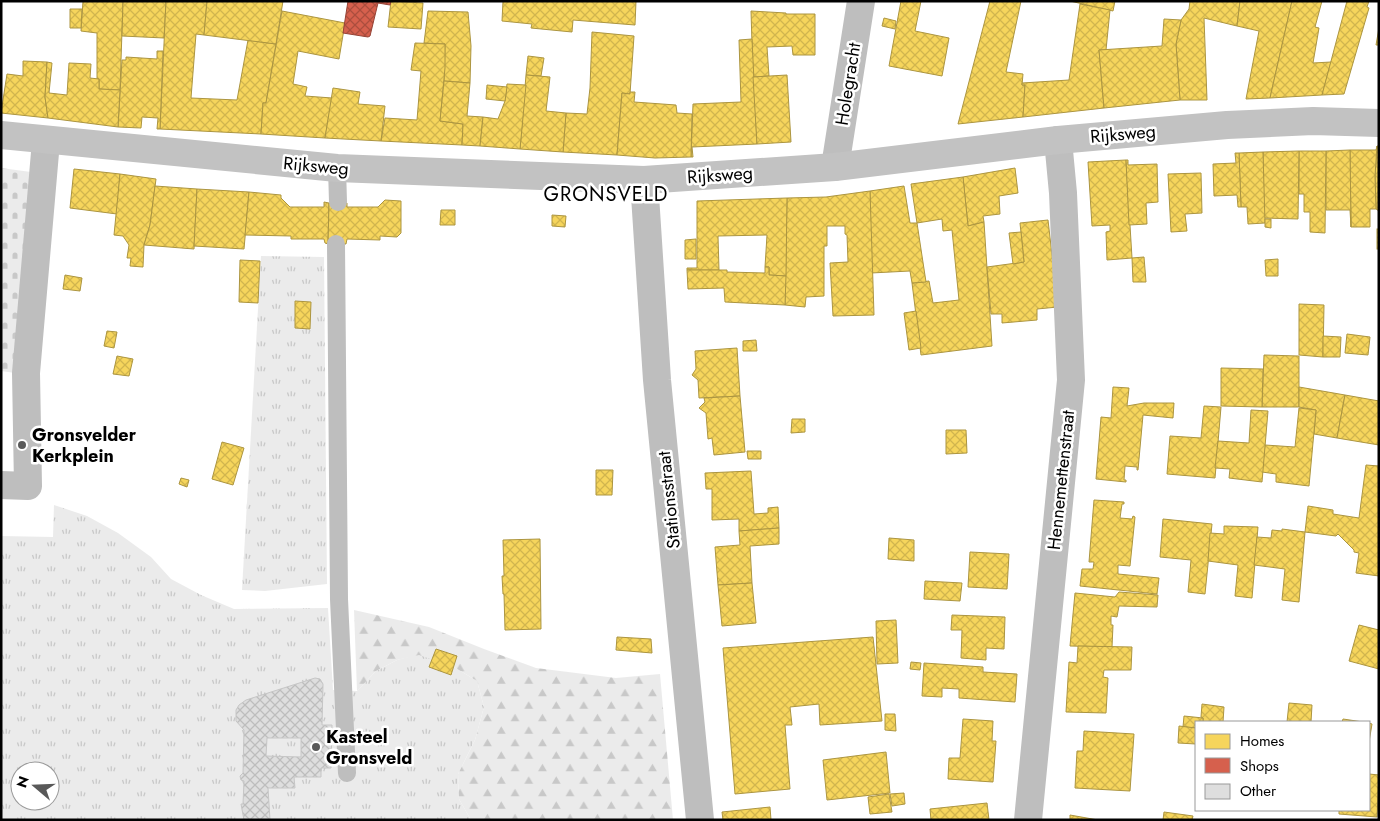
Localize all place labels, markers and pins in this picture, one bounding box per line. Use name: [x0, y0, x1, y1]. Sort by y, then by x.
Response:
place label: Gronsvelder Kerkplein: [32, 422, 137, 469]
marker: Gronsvelder Kerkplein: [16, 439, 28, 451]
place label: Kasteel Gronsveld: [326, 724, 412, 771]
marker: Kasteel Gronsveld: [310, 741, 322, 753]

